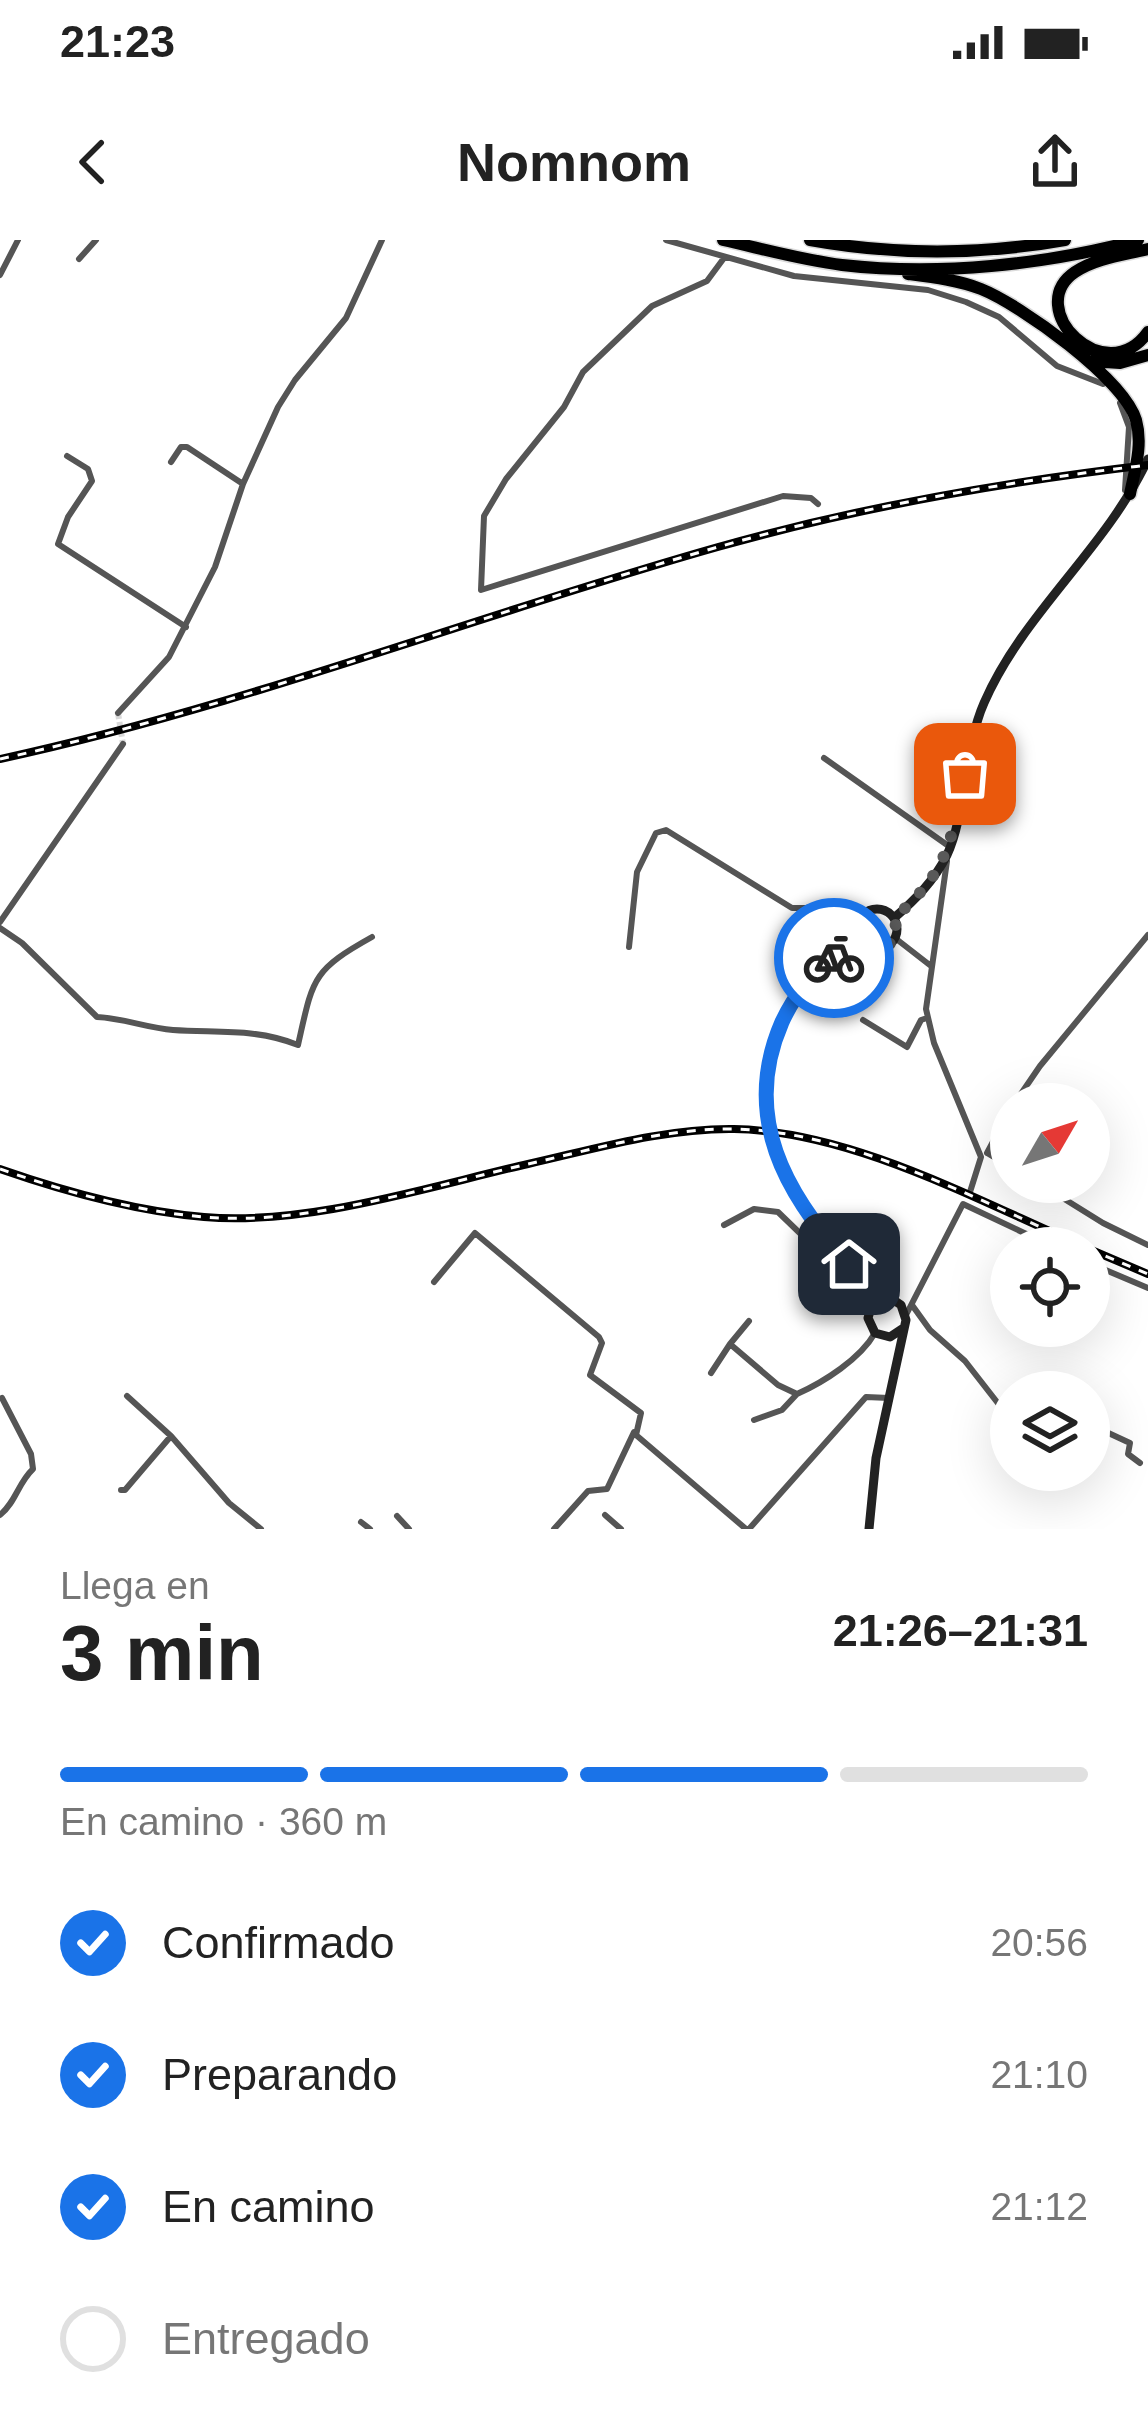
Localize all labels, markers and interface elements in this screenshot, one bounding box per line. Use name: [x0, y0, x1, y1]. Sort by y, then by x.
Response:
text: 21:23: [60, 16, 175, 67]
icon: back: [60, 129, 126, 195]
icon: share: [1022, 129, 1088, 195]
text: Nomnom: [457, 132, 691, 192]
pin: [914, 723, 1016, 825]
icon: bag: [932, 741, 998, 807]
courier: [774, 898, 894, 1018]
icon: bike: [801, 925, 867, 991]
north arrow: [990, 1083, 1110, 1203]
map controls: [990, 1083, 1110, 1491]
pin: [798, 1213, 900, 1315]
button: locate: [990, 1227, 1110, 1347]
icon: home: [816, 1231, 882, 1297]
button: layers: [990, 1371, 1110, 1491]
text: Llega en: [60, 1564, 210, 1607]
text: 21:26–21:31: [833, 1605, 1088, 1656]
text: 3 min: [60, 1609, 264, 1697]
text: En camino · 360 m: [60, 1800, 387, 1843]
icon: check: [60, 1910, 126, 1976]
text: Confirmado: [162, 1917, 395, 1968]
text: 20:56: [990, 1921, 1088, 1964]
icon: check: [60, 2042, 126, 2108]
text: Preparando: [162, 2049, 397, 2100]
text: 21:10: [990, 2053, 1088, 2096]
icon: check: [60, 2174, 126, 2240]
text: En camino: [162, 2181, 375, 2232]
text: 21:12: [990, 2185, 1088, 2228]
text: Entregado: [162, 2313, 370, 2364]

